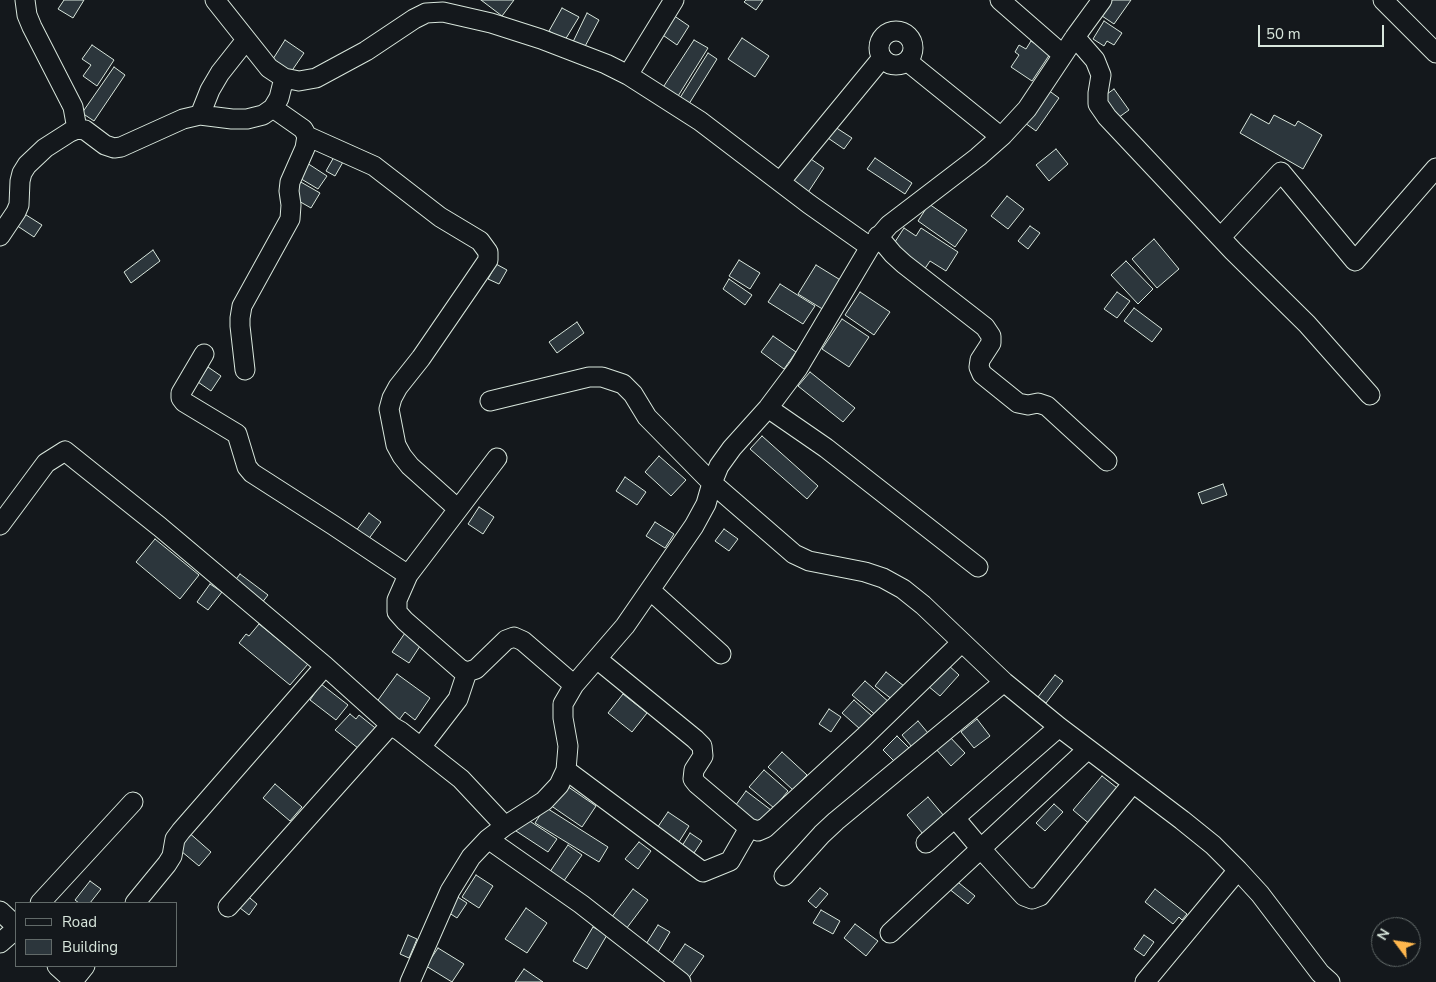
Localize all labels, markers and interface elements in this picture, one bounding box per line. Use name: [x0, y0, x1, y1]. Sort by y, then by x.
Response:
scale bar: [1261, 15, 1387, 47]
text: 50 m: [1266, 24, 1301, 44]
legend: [15, 902, 178, 967]
text: Road: [62, 912, 97, 932]
north arrow: [1371, 917, 1421, 967]
text: N: [1373, 925, 1394, 944]
text: Building: [62, 937, 118, 957]

